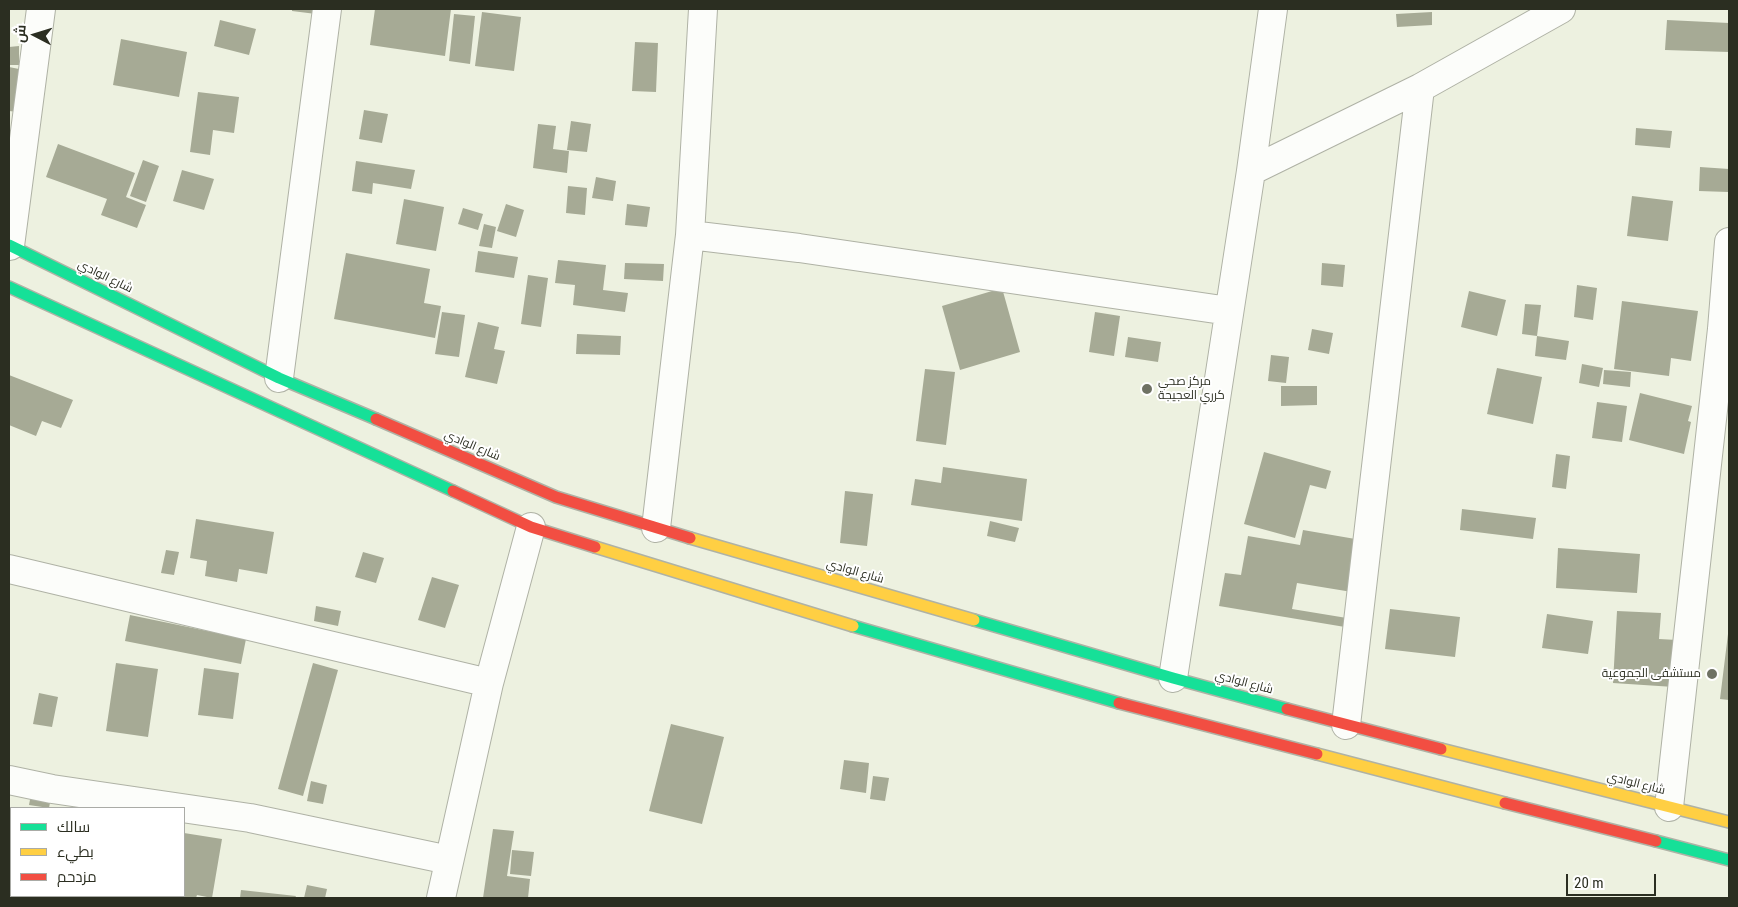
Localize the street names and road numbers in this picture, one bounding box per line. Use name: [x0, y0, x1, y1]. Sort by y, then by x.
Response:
street label: شارع الوادي: [75, 258, 135, 296]
street label: شارع الوادي: [442, 428, 502, 464]
street label: شارع الوادي: [825, 557, 885, 587]
street label: شارع الوادي: [1214, 668, 1274, 698]
street label: شارع الوادي: [1606, 770, 1666, 798]

